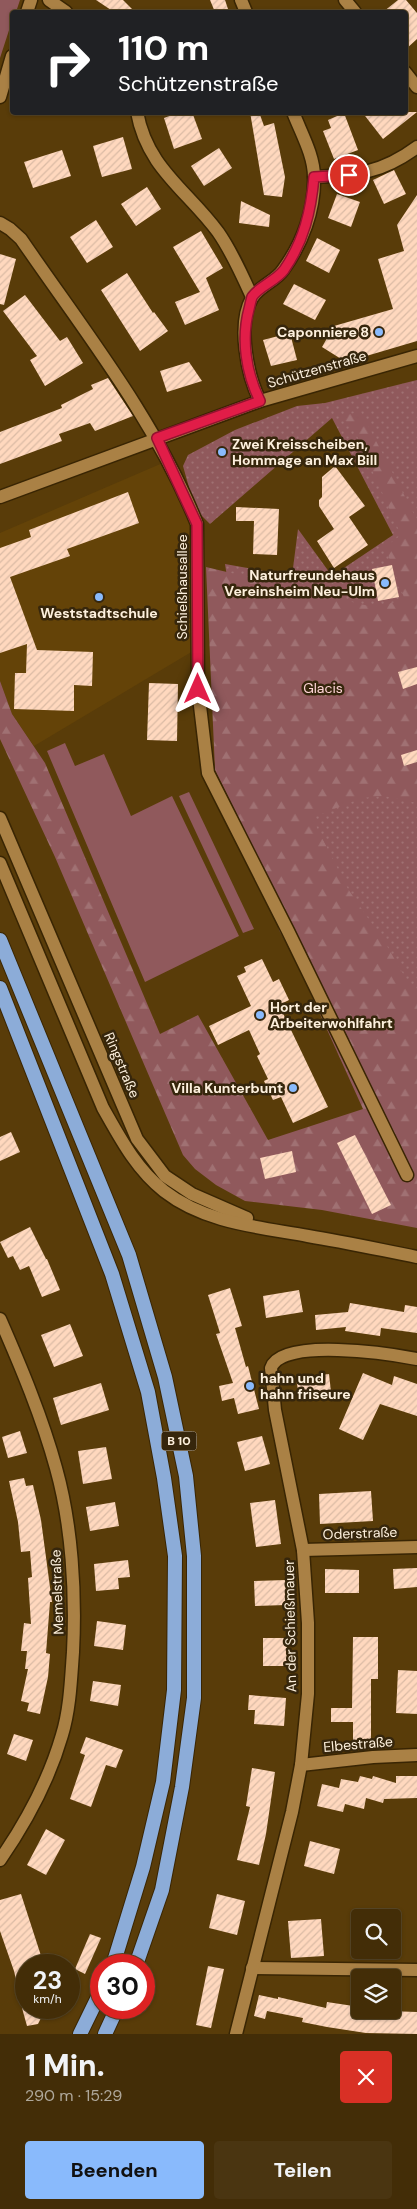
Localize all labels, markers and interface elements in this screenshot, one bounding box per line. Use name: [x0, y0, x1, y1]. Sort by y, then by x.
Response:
text: 110 m: [118, 25, 209, 71]
icon: right: [35, 30, 100, 95]
text: Schützenstraße: [118, 69, 278, 98]
pin: [328, 154, 370, 196]
icon: arrive: [335, 161, 363, 189]
place label: Caponniere 8: [277, 323, 369, 341]
marker: Caponniere 8: [373, 326, 385, 338]
street label: Schützenstraße: [265, 346, 369, 392]
place label: Zwei Kreisscheiben, Hommage an Max Bill: [232, 435, 377, 469]
marker: Zwei Kreisscheiben, Hommage an Max Bill: [216, 446, 228, 458]
street label: Schießhausallee: [173, 534, 191, 640]
place label: Naturfreundehaus Vereinsheim Neu-Ulm: [224, 566, 375, 600]
marker: Naturfreundehaus Vereinsheim Neu-Ulm: [379, 577, 391, 589]
marker: Weststadtschule: [93, 591, 105, 603]
place label: Weststadtschule: [40, 604, 158, 622]
position arrow: [171, 662, 223, 714]
park label: Glacis: [303, 679, 343, 697]
place label: Hort der Arbeiterwohlfahrt: [270, 998, 393, 1032]
marker: Hort der Arbeiterwohlfahrt: [254, 1009, 266, 1021]
street label: Ringstraße: [100, 1029, 144, 1101]
place label: Villa Kunterbunt: [171, 1079, 283, 1097]
marker: Villa Kunterbunt: [287, 1082, 299, 1094]
place label: hahn und hahn friseure: [260, 1369, 351, 1403]
marker: hahn und hahn friseure: [244, 1380, 256, 1392]
road number: B 10: [162, 1432, 196, 1450]
street label: Oderstraße: [322, 1523, 398, 1543]
street label: Memelstraße: [47, 1549, 67, 1635]
street label: An der Schießmauer: [280, 1560, 300, 1692]
street label: Elbestraße: [322, 1732, 394, 1756]
map controls: [351, 1909, 401, 2019]
button: search: [351, 1909, 401, 1959]
speed limit sign: 30: [90, 1954, 155, 2019]
text: 23: [33, 1964, 62, 1997]
button: layers: [351, 1969, 401, 2019]
text: km/h: [33, 1991, 62, 2007]
text: 1 Min.: [25, 2046, 104, 2085]
button: close: [340, 2051, 392, 2103]
text: 290 m · 15:29: [25, 2085, 122, 2106]
button: Beenden: [25, 2141, 204, 2199]
button: Teilen: [214, 2141, 392, 2199]

